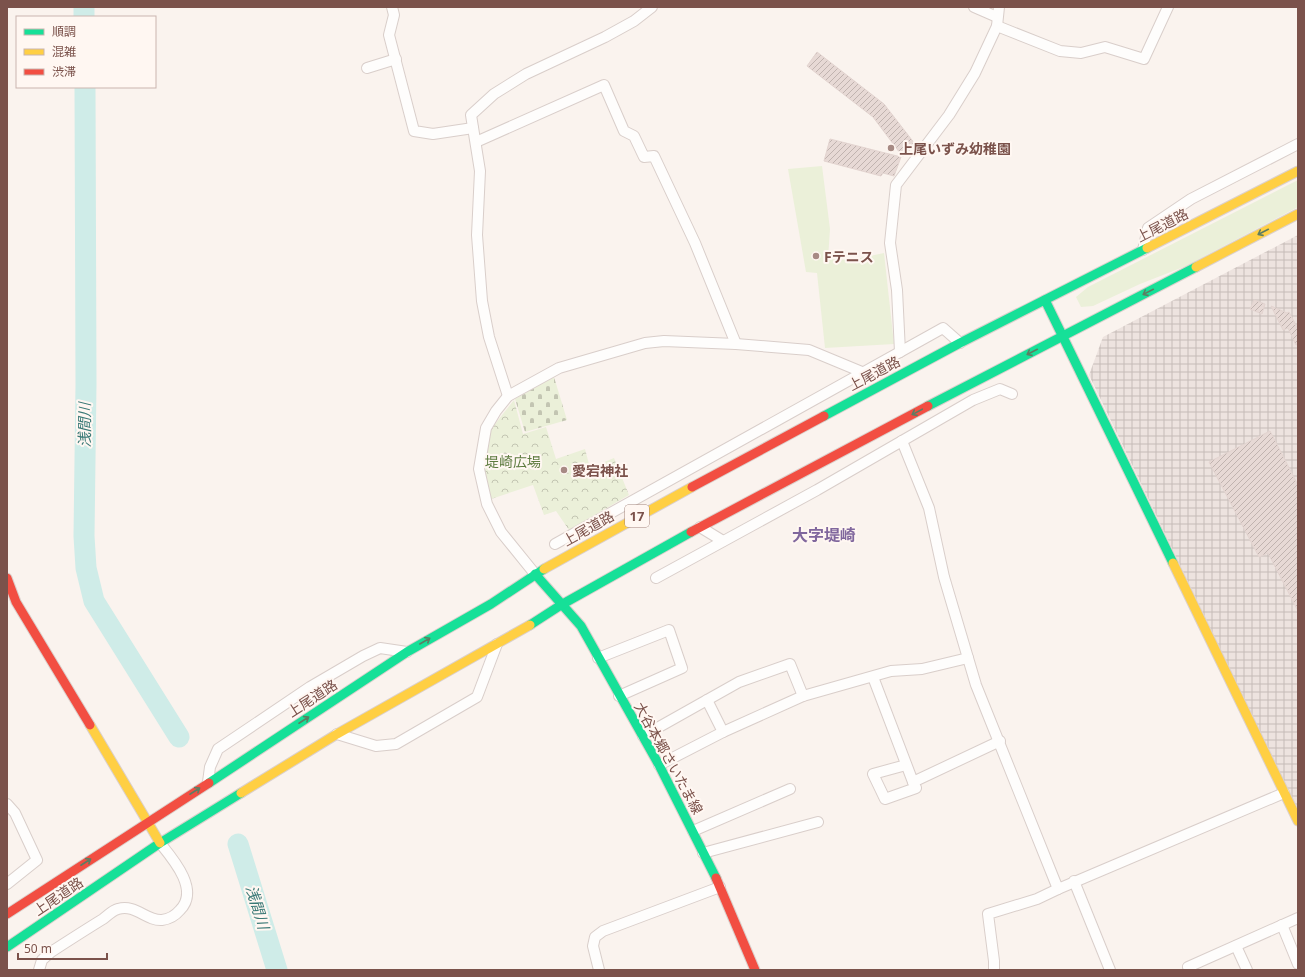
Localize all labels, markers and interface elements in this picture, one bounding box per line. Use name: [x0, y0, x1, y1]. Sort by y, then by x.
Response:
legend: [16, 16, 156, 88]
text: 順調: [52, 23, 76, 40]
text: 混雑: [52, 43, 76, 60]
text: 渋滞: [52, 63, 76, 80]
place label: 上尾いずみ幼稚園: [899, 139, 1011, 158]
marker: 上尾いずみ幼稚園: [886, 143, 896, 153]
street label: 上尾道路: [1133, 204, 1191, 246]
one-way arrow: [1258, 229, 1270, 236]
place label: Fテニス: [824, 247, 874, 266]
marker: Fテニス: [811, 251, 821, 261]
one-way arrow: [1142, 289, 1154, 296]
one-way arrow: [1027, 349, 1039, 356]
street label: 上尾道路: [845, 351, 903, 395]
water label: 浅間川: [74, 401, 94, 448]
one-way arrow: [911, 409, 923, 416]
park label: 堤崎広場: [485, 452, 541, 471]
place label: 愛宕神社: [572, 461, 628, 480]
marker: 愛宕神社: [559, 465, 569, 475]
road number: 17: [625, 505, 649, 527]
street label: 上尾道路: [559, 506, 617, 550]
district label: 大字堤崎: [792, 524, 856, 546]
one-way arrow: [419, 637, 431, 645]
street label: 上尾道路: [283, 675, 341, 721]
street label: 大谷本郷さいたま線: [630, 698, 708, 818]
one-way arrow: [298, 716, 309, 724]
one-way arrow: [189, 787, 200, 795]
one-way arrow: [81, 858, 92, 866]
street label: 上尾道路: [29, 872, 87, 920]
water label: 浅間川: [242, 883, 275, 933]
scale bar: [18, 935, 107, 961]
text: 50 m: [24, 940, 52, 957]

